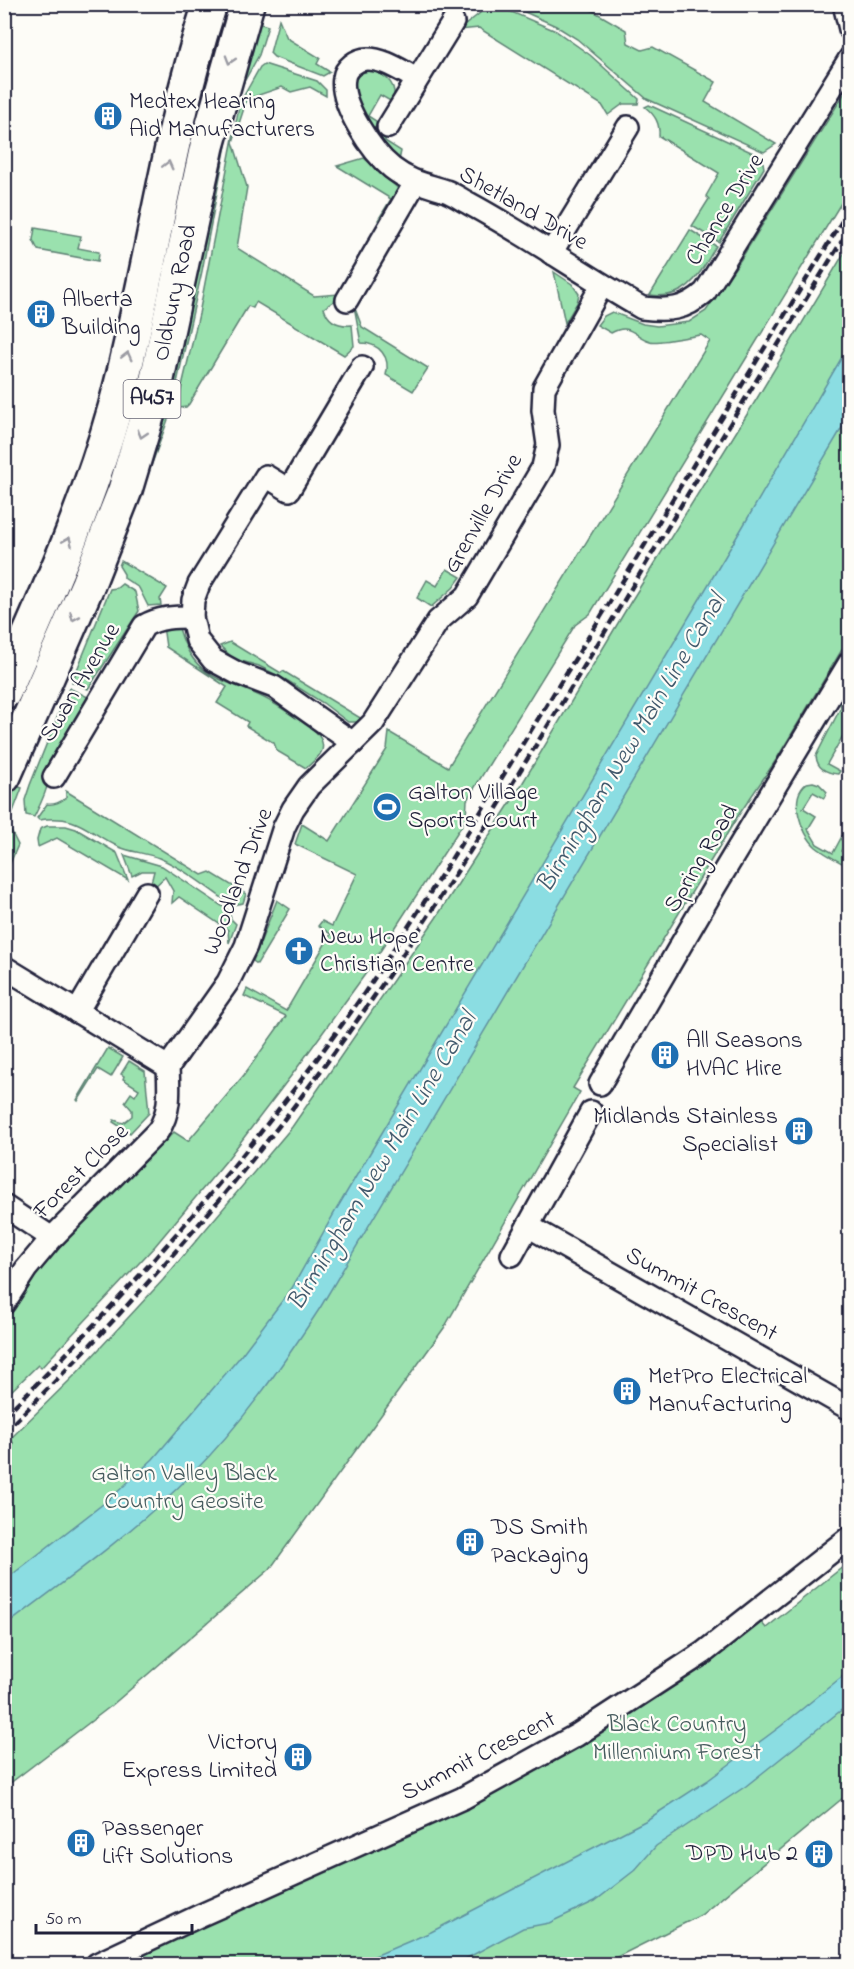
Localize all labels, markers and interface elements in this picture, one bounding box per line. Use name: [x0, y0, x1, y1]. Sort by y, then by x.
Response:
one-way arrow: [225, 54, 237, 65]
place label: Medtex Hearing Aid Manufacturers: [129, 85, 315, 148]
building icon: Medtex Hearing Aid Manufacturers: [92, 100, 124, 132]
street label: Chance Drive: [678, 147, 775, 273]
street label: Shetland Drive: [452, 158, 594, 260]
one-way arrow: [161, 160, 174, 170]
street label: Oldbury Road: [144, 221, 209, 365]
place label: Alberta Building: [61, 283, 141, 346]
building icon: Alberta Building: [25, 298, 57, 330]
one-way arrow: [120, 351, 133, 361]
road number: A457: [124, 380, 180, 418]
one-way arrow: [137, 428, 149, 439]
street label: Grenville Drive: [435, 447, 533, 581]
one-way arrow: [61, 536, 73, 547]
water label: Birmingham New Main Line Canal: [527, 585, 738, 901]
one-way arrow: [69, 610, 81, 621]
street label: Swan Avenue: [32, 616, 131, 749]
place label: Galton Village Sports Court: [408, 776, 538, 839]
sports icon: Galton Village Sports Court: [371, 791, 403, 823]
street label: Spring Road: [656, 798, 748, 920]
street label: Woodland Drive: [195, 803, 283, 961]
place label: New Hope Christian Centre: [320, 920, 474, 983]
church icon: New Hope Christian Centre: [283, 935, 315, 967]
water label: Birmingham New Main Line Canal: [278, 1003, 489, 1319]
place label: All Seasons HVAC Hire: [686, 1024, 803, 1087]
building icon: All Seasons HVAC Hire: [649, 1039, 681, 1071]
place label: Midlands Stainless Specialist: [593, 1100, 778, 1163]
building icon: Midlands Stainless Specialist: [783, 1115, 815, 1147]
street label: Forest Close: [25, 1116, 138, 1229]
street label: Summit Crescent: [618, 1239, 784, 1351]
place label: MetPro Electrical Manufacturing: [648, 1360, 807, 1423]
building icon: MetPro Electrical Manufacturing: [611, 1375, 643, 1407]
park label: Galton Valley Black Country Geosite: [91, 1457, 277, 1521]
place label: DS Smith Packaging: [490, 1511, 588, 1574]
building icon: DS Smith Packaging: [454, 1526, 486, 1558]
street label: Summit Crescent: [396, 1703, 562, 1811]
park label: Black Country Millennium Forest: [593, 1708, 761, 1771]
place label: Victory Express Limited: [122, 1726, 277, 1789]
building icon: Victory Express Limited: [282, 1741, 314, 1773]
place label: Passenger Lift Solutions: [102, 1812, 233, 1875]
building icon: Passenger Lift Solutions: [65, 1827, 97, 1859]
place label: DPD Hub 2: [685, 1837, 798, 1872]
building icon: DPD Hub 2: [803, 1838, 835, 1870]
scale bar: [36, 1897, 192, 1935]
text: 50 m: [45, 1907, 82, 1933]

